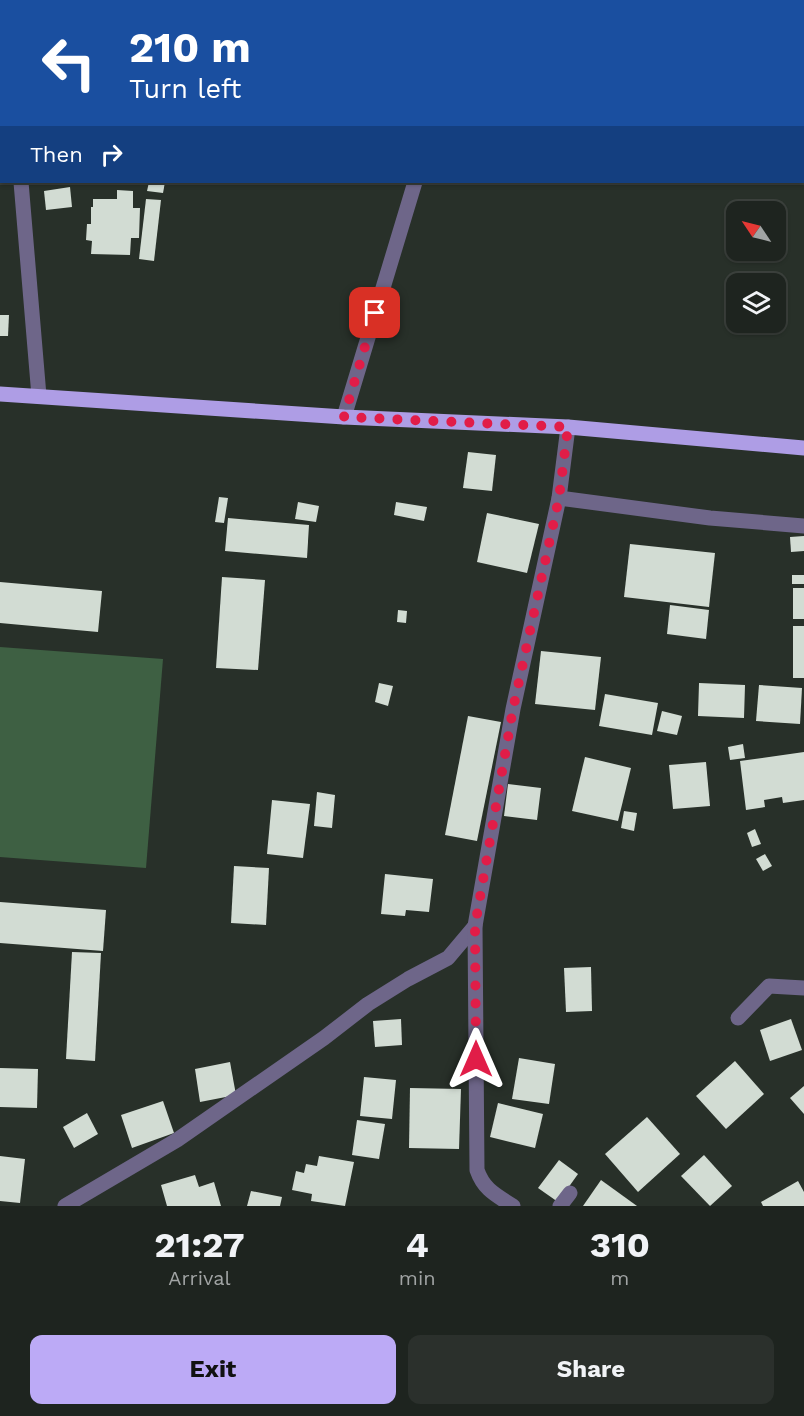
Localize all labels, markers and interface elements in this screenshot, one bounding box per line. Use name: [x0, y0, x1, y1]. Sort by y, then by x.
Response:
text: 210 m: [129, 23, 251, 72]
icon: left: [30, 24, 108, 102]
text: Turn left: [129, 73, 241, 105]
icon: right: [95, 138, 128, 171]
text: Then: [30, 142, 83, 167]
north arrow: [726, 201, 786, 261]
map controls: [726, 201, 786, 333]
button: layers: [726, 273, 786, 333]
pin: [349, 287, 400, 338]
icon: arrive: [358, 296, 391, 329]
position arrow: [444, 1027, 508, 1091]
text: 21:27: [154, 1224, 245, 1266]
text: 4: [406, 1224, 429, 1266]
text: 310: [590, 1224, 650, 1266]
text: Arrival: [168, 1266, 231, 1290]
text: min: [399, 1266, 436, 1290]
text: m: [610, 1266, 629, 1290]
button: Exit: [30, 1335, 396, 1404]
button: Share: [408, 1335, 774, 1404]

